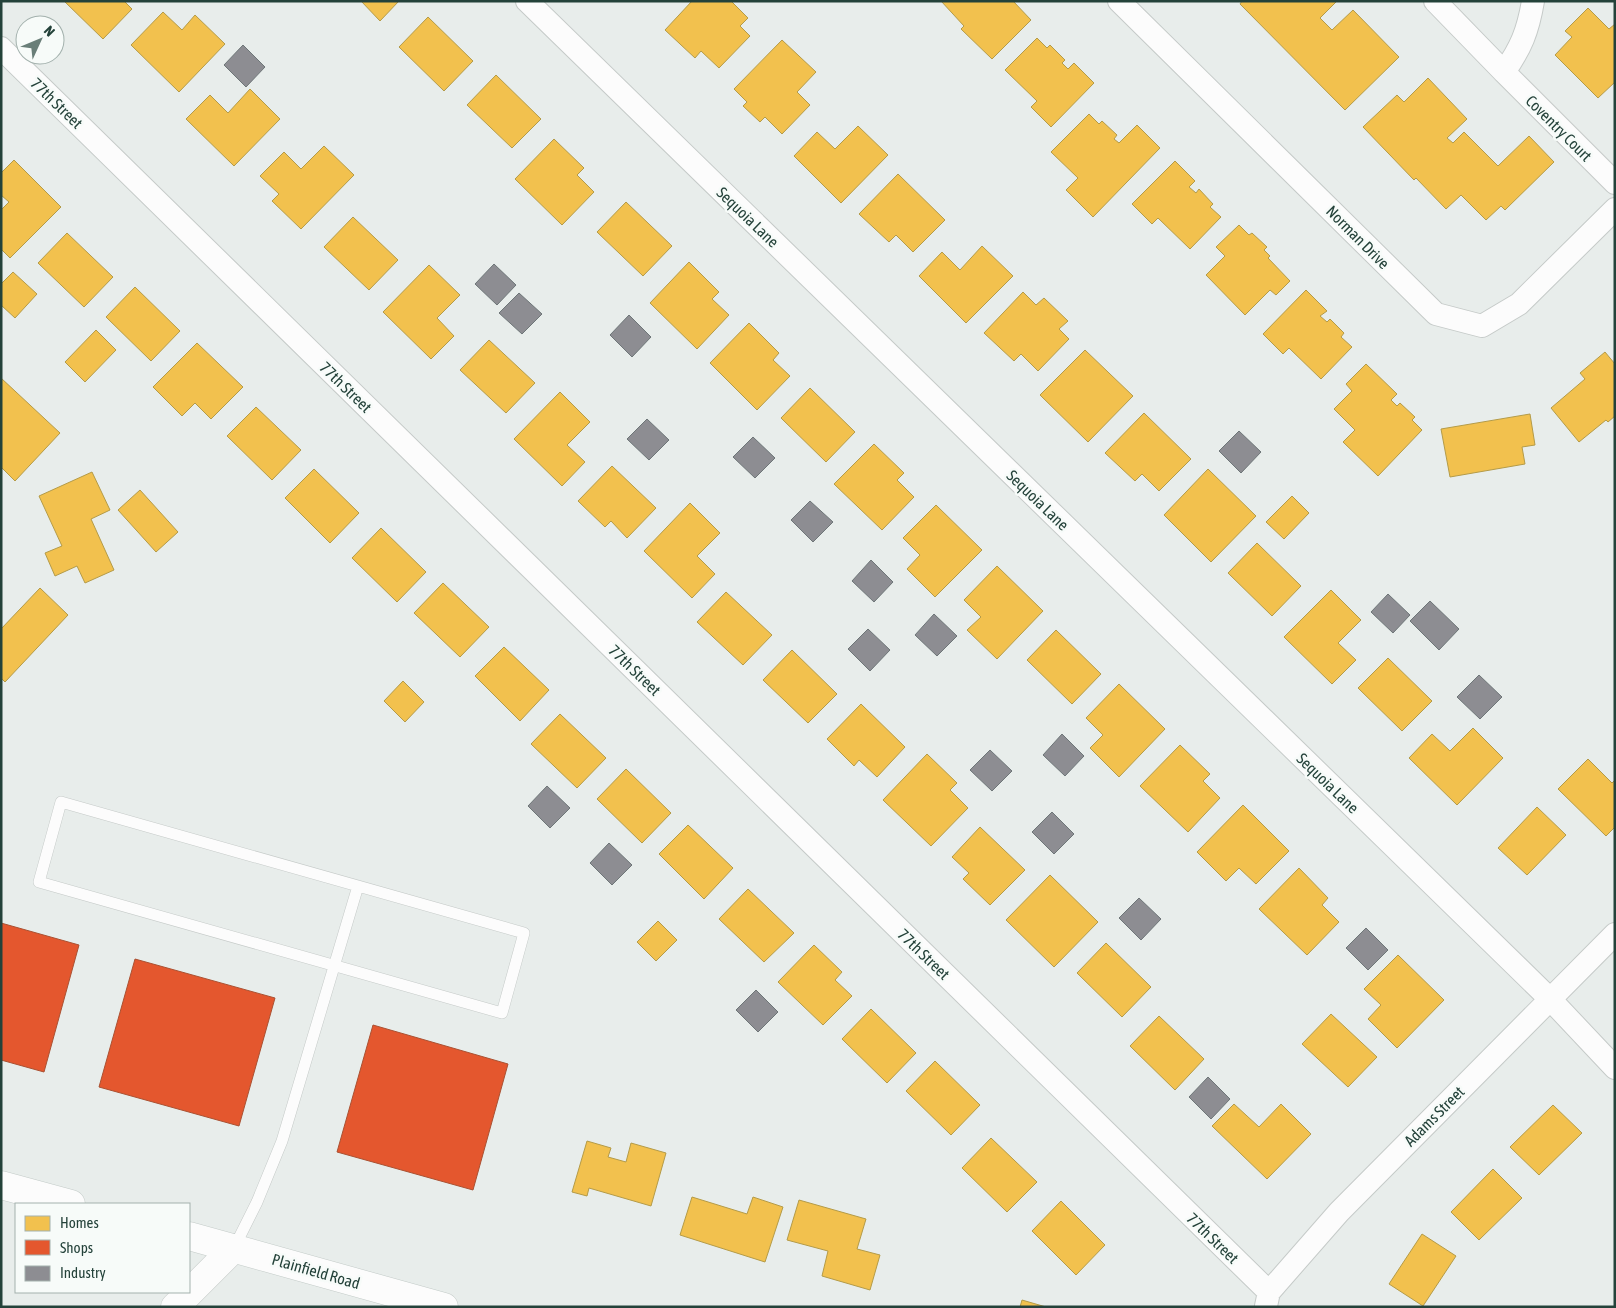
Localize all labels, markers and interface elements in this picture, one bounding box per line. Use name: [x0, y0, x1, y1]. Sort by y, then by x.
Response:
north arrow: [15, 15, 65, 65]
text: N: [41, 22, 58, 39]
street label: 77th Street: [27, 74, 87, 132]
street label: Coventry Court: [1522, 91, 1596, 166]
street label: Sequoia Lane: [713, 183, 783, 252]
street label: Norman Drive: [1323, 202, 1393, 272]
street label: 77th Street: [316, 358, 376, 416]
street label: Sequoia Lane: [1003, 466, 1073, 535]
street label: 77th Street: [605, 641, 665, 699]
street label: Sequoia Lane: [1293, 749, 1363, 818]
street label: 77th Street: [894, 925, 954, 983]
street label: Adams Street: [1400, 1082, 1468, 1150]
legend: [15, 1203, 190, 1293]
street label: 77th Street: [1183, 1209, 1243, 1267]
text: Homes: [60, 1214, 99, 1231]
text: Shops: [60, 1239, 93, 1256]
street label: Plainfield Road: [270, 1250, 362, 1292]
text: Industry: [60, 1264, 106, 1281]

